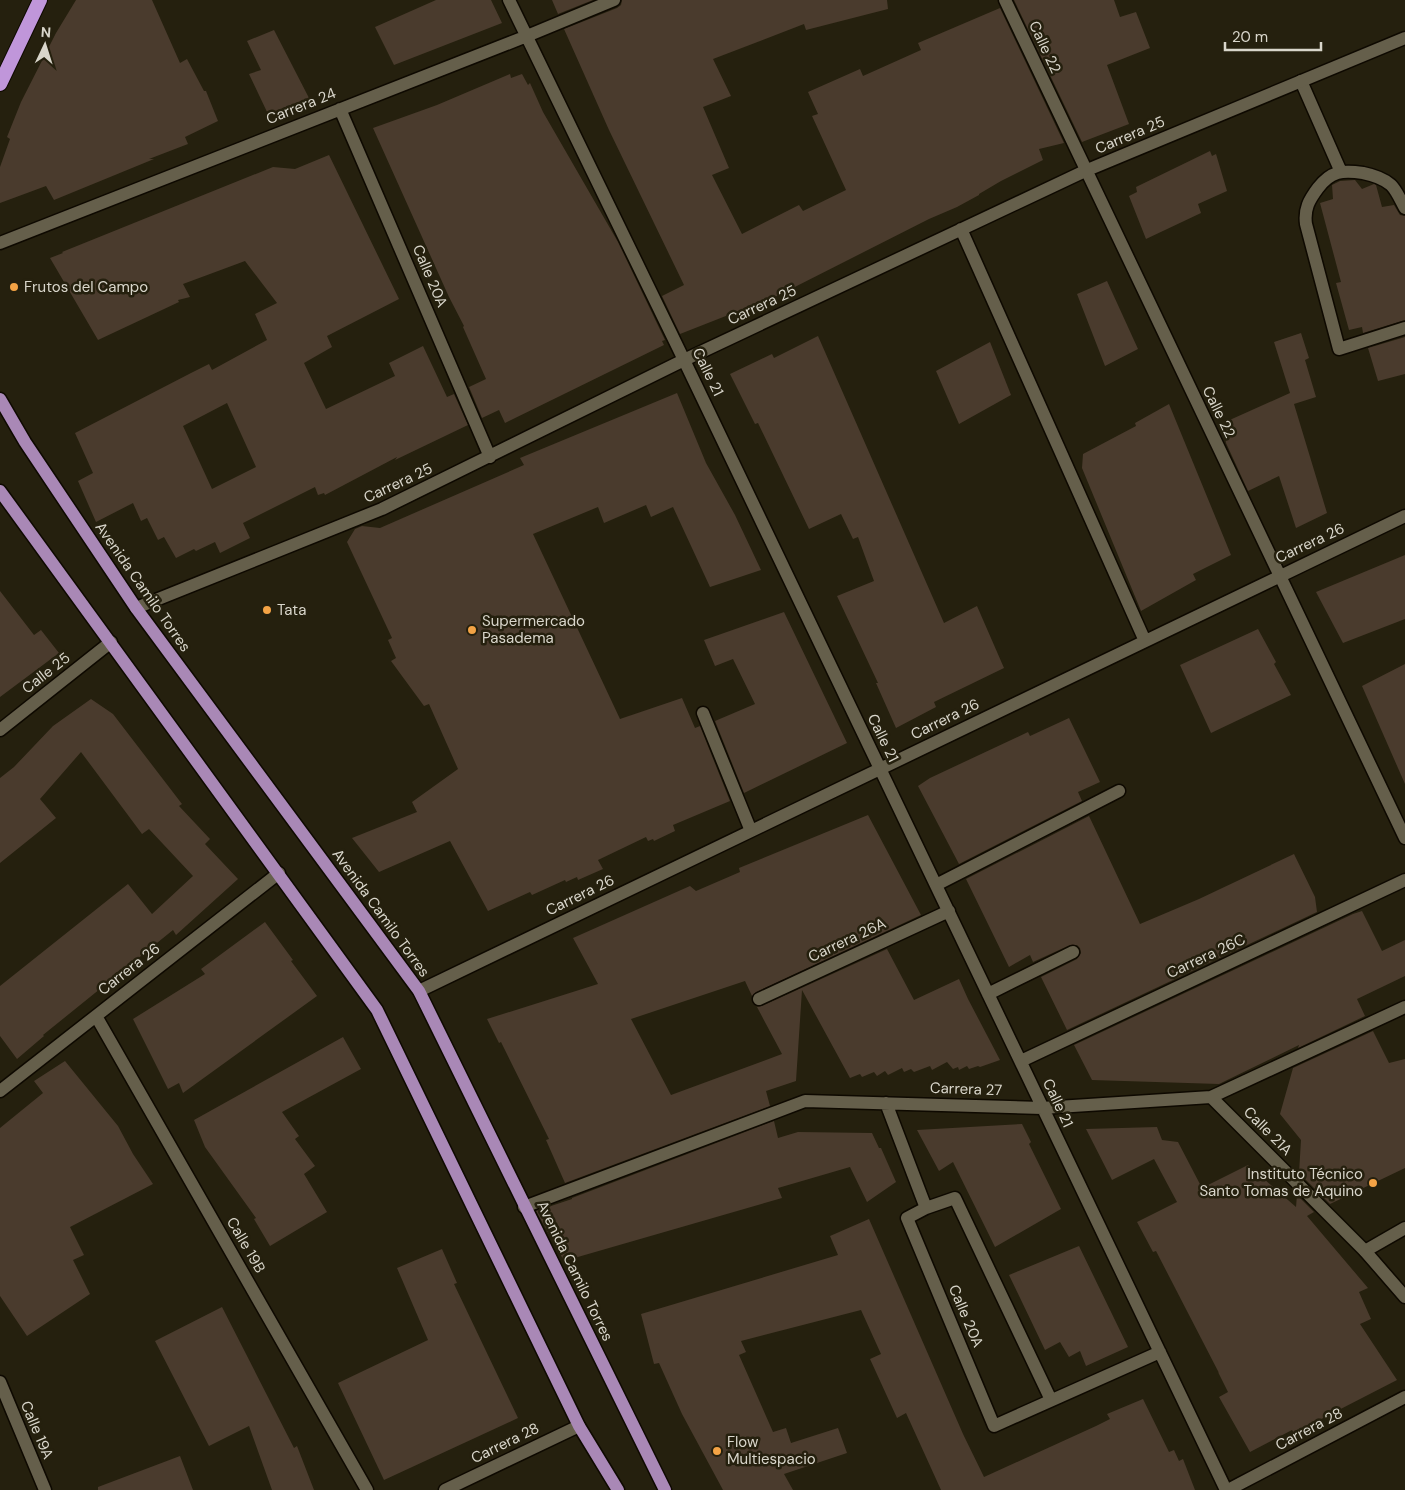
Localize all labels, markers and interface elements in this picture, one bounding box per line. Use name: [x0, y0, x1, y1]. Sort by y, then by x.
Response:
street label: Calle 22: [1024, 18, 1066, 76]
north arrow: [20, 20, 70, 70]
scale bar: [1225, 20, 1321, 52]
text: N: [40, 23, 52, 41]
text: 20 m: [1232, 27, 1268, 47]
street label: Carrera 24: [263, 83, 339, 129]
street label: Carrera 25: [1092, 111, 1168, 159]
street label: Calle 20A: [408, 242, 452, 310]
place label: Frutos del Campo: [24, 277, 148, 297]
street label: Carrera 25: [724, 280, 800, 330]
marker: Frutos del Campo: [8, 281, 20, 293]
street label: Calle 21: [688, 345, 728, 399]
street label: Calle 22: [1198, 383, 1240, 441]
street label: Carrera 25: [360, 458, 436, 508]
street label: Avenida Camilo Torres: [91, 518, 195, 656]
street label: Carrera 26: [1272, 518, 1348, 568]
place label: Tata: [277, 600, 306, 620]
marker: Tata: [261, 604, 273, 616]
place label: Supermercado Pasadema: [482, 611, 585, 648]
marker: Supermercado Pasadema: [466, 624, 478, 636]
street label: Calle 25: [18, 648, 74, 698]
street label: Carrera 26: [907, 694, 983, 744]
street label: Calle 21: [863, 711, 903, 765]
street label: Avenida Camilo Torres: [328, 845, 434, 981]
street label: Carrera 26: [542, 870, 618, 920]
street label: Carrera 26A: [805, 913, 889, 967]
street label: Carrera 26C: [1163, 929, 1249, 983]
street label: Carrera 26: [94, 938, 164, 1000]
street label: Calle 21: [1038, 1075, 1078, 1131]
street label: Carrera 27: [929, 1078, 1003, 1100]
street label: Calle 21A: [1239, 1102, 1297, 1160]
place label: Instituto Técnico Santo Tomas de Aquino: [1199, 1164, 1363, 1201]
marker: Instituto Técnico Santo Tomas de Aquino: [1367, 1177, 1379, 1189]
street label: Avenida Camilo Torres: [532, 1197, 618, 1345]
street label: Calle 19B: [222, 1213, 270, 1277]
street label: Calle 20A: [944, 1282, 988, 1350]
street label: Calle 19A: [16, 1398, 58, 1462]
street label: Carrera 28: [1272, 1403, 1346, 1455]
street label: Carrera 28: [468, 1418, 542, 1468]
place label: Flow Multiespacio: [727, 1432, 816, 1469]
marker: Flow Multiespacio: [711, 1445, 723, 1457]

